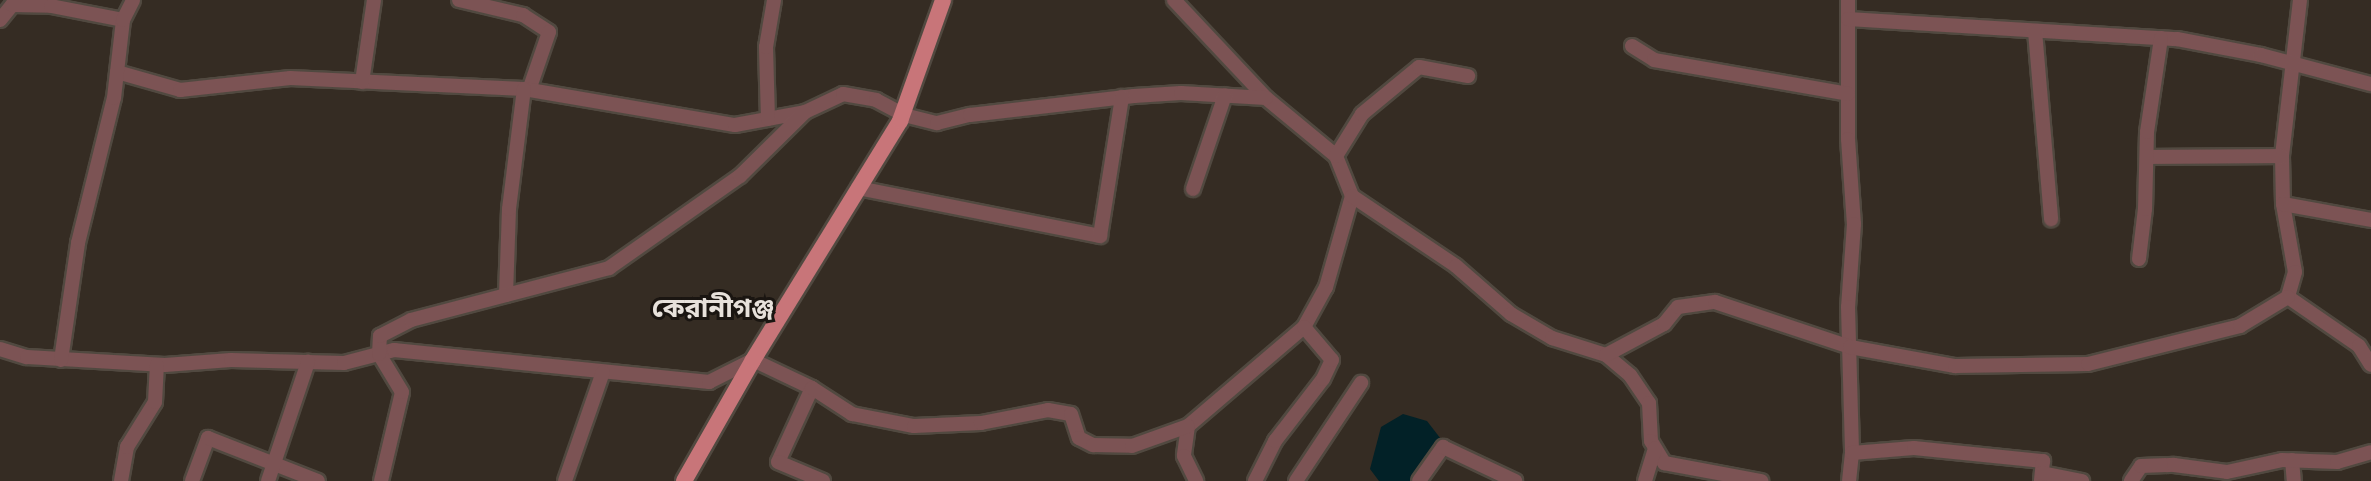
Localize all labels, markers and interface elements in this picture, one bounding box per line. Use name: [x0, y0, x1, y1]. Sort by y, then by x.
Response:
district label: কেরানীগঞ্জ: [652, 292, 774, 324]

